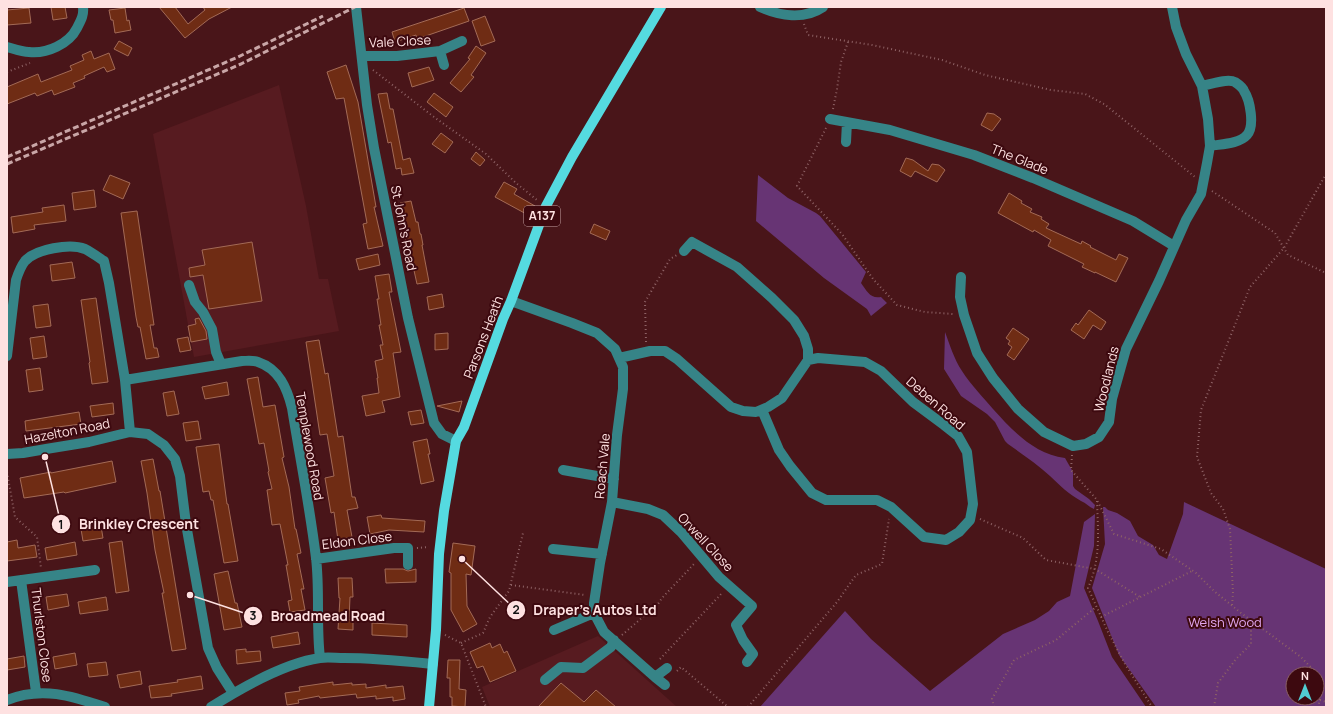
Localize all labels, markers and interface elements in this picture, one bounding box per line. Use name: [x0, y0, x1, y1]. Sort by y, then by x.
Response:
street label: Vale Close: [369, 30, 432, 52]
street label: The Glade: [989, 139, 1052, 179]
street label: St John's Road: [387, 184, 421, 272]
road number: A137: [524, 206, 560, 226]
street label: Parsons Heath: [459, 293, 507, 381]
street label: Woodlands: [1089, 344, 1123, 414]
street label: Deben Road: [903, 372, 969, 434]
street label: Templewood Road: [292, 391, 328, 501]
street label: Hazelton Road: [23, 414, 111, 448]
street label: Roach Vale: [590, 432, 614, 500]
street label: Orwell Close: [674, 509, 738, 576]
callout: Brinkley Crescent: [51, 511, 207, 537]
text: Brinkley Crescent: [79, 514, 199, 533]
text: 1: [58, 516, 64, 533]
street label: Eldon Close: [321, 527, 394, 553]
street label: Thurlston Close: [27, 587, 57, 684]
callout: Draper's Autos Ltd: [506, 597, 665, 623]
text: Draper's Autos Ltd: [533, 600, 657, 619]
text: 2: [512, 601, 520, 618]
callout: Broadmead Road: [243, 603, 394, 629]
text: Broadmead Road: [271, 606, 385, 625]
text: 3: [250, 607, 257, 624]
park label: Welsh Wood: [1188, 613, 1262, 631]
north arrow: [1285, 666, 1325, 706]
text: N: [1301, 668, 1309, 683]

